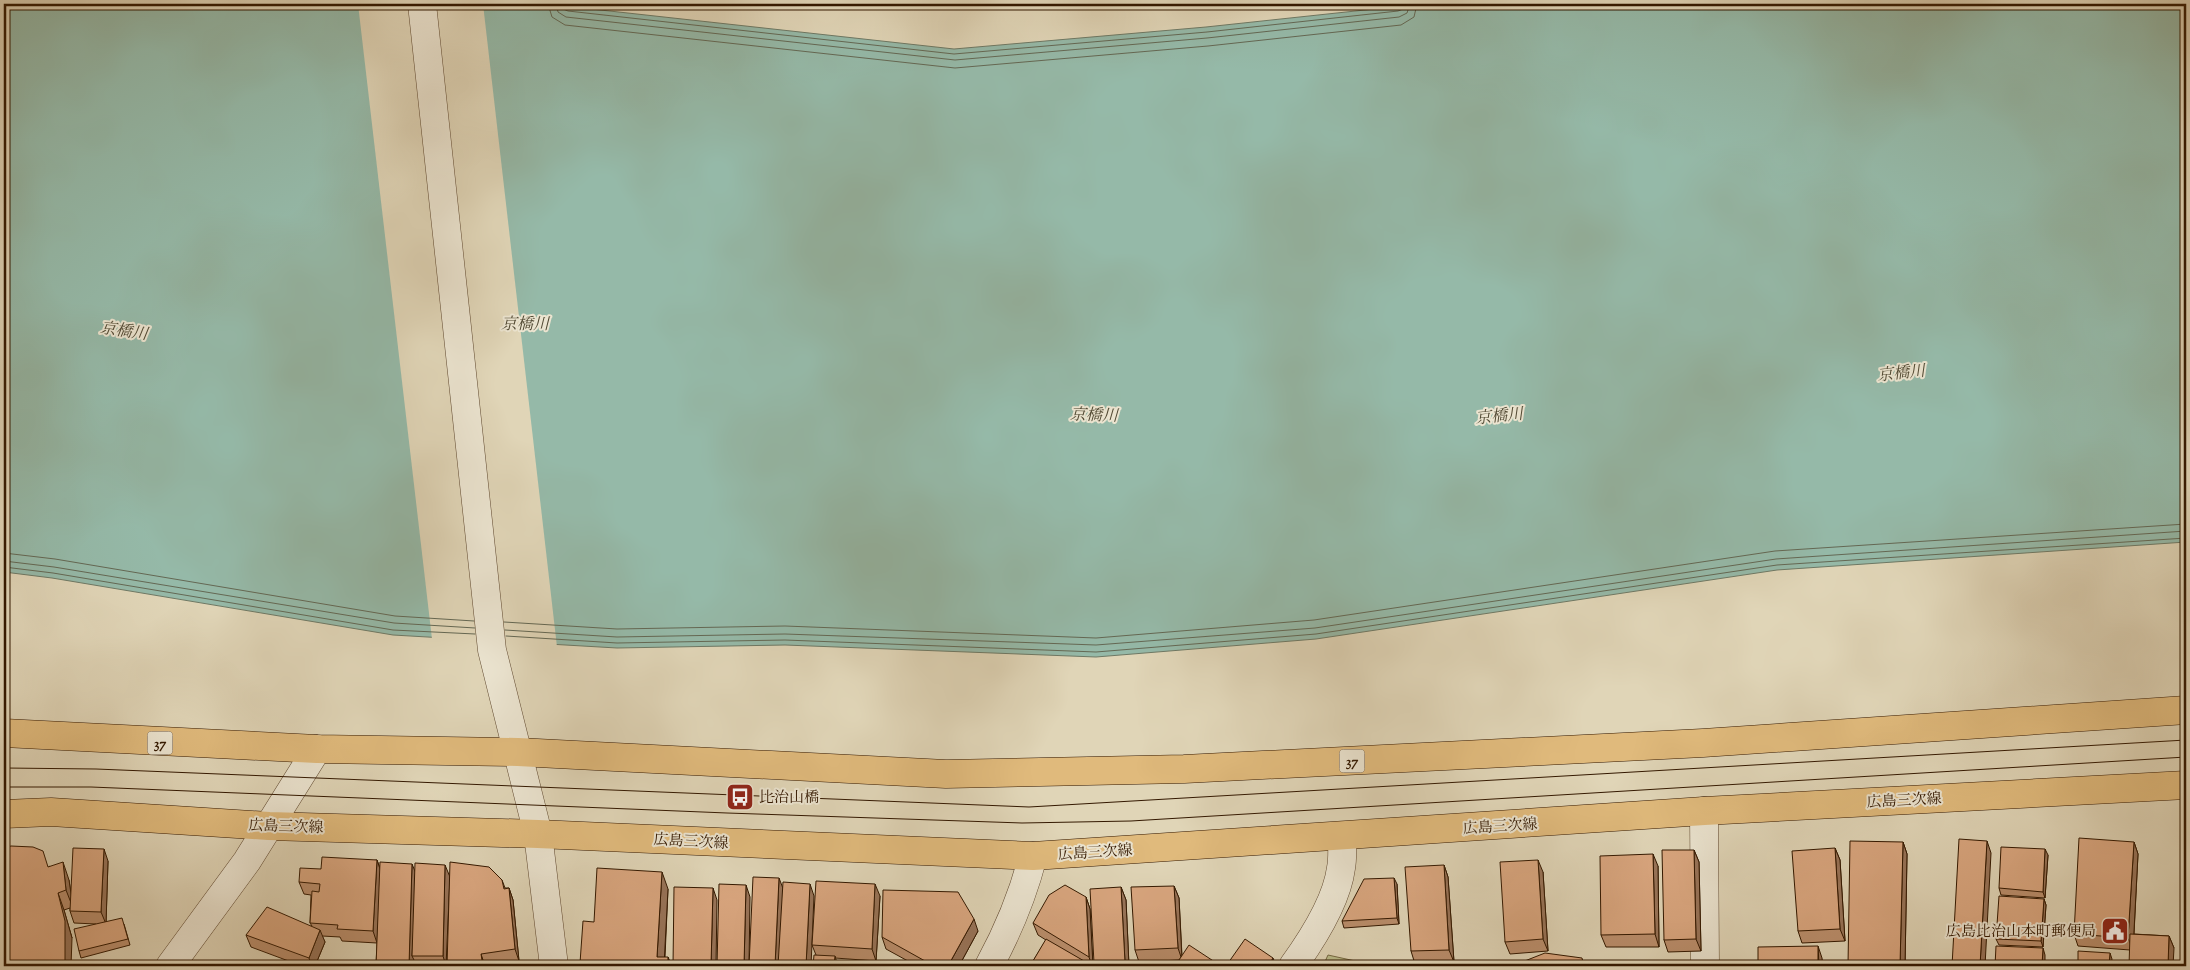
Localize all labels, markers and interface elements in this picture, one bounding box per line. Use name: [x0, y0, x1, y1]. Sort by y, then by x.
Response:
water label: 京橋川: [501, 314, 551, 337]
water label: 京橋川: [98, 318, 151, 347]
water label: 京橋川: [1876, 360, 1928, 388]
water label: 京橋川: [1474, 403, 1526, 431]
water label: 京橋川: [1070, 404, 1120, 429]
road number: 37: [148, 731, 172, 754]
road number: 37: [1340, 749, 1364, 772]
bus stop icon: 比治山橋: [725, 782, 755, 812]
place label: 比治山橋: [759, 788, 819, 809]
street label: 広島三次線: [1866, 789, 1942, 814]
street label: 広島三次線: [1462, 814, 1538, 841]
street label: 広島三次線: [248, 816, 324, 839]
street label: 広島三次線: [653, 830, 729, 855]
street label: 広島三次線: [1057, 840, 1133, 867]
public building icon: 広島比治山本町郵便局: [2100, 916, 2130, 946]
place label: 広島比治山本町郵便局: [1946, 922, 2096, 943]

